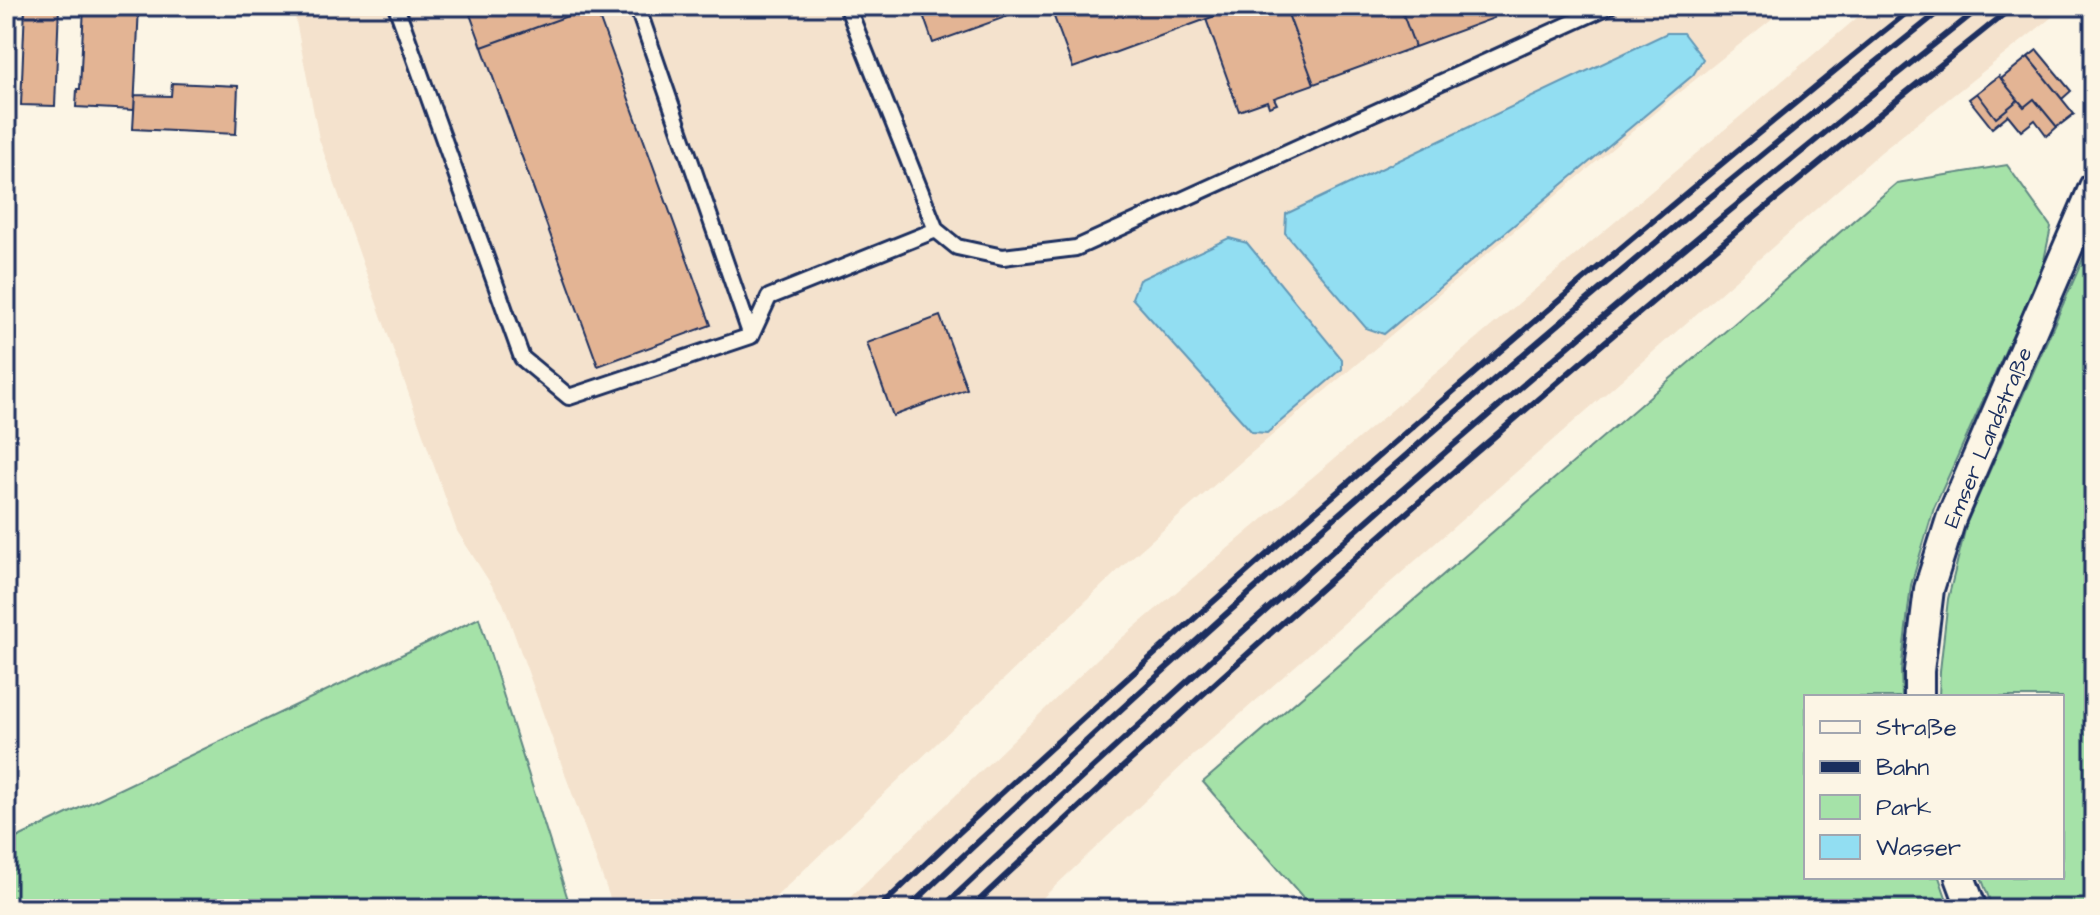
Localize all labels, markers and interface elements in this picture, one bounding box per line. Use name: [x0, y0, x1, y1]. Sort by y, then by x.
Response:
street label: Emser Landstraße: [1936, 342, 2040, 533]
legend: [1804, 695, 2064, 879]
text: Straße: [1876, 711, 1957, 745]
text: Bahn: [1876, 751, 1929, 785]
text: Park: [1876, 791, 1932, 825]
text: Wasser: [1876, 831, 1961, 865]

